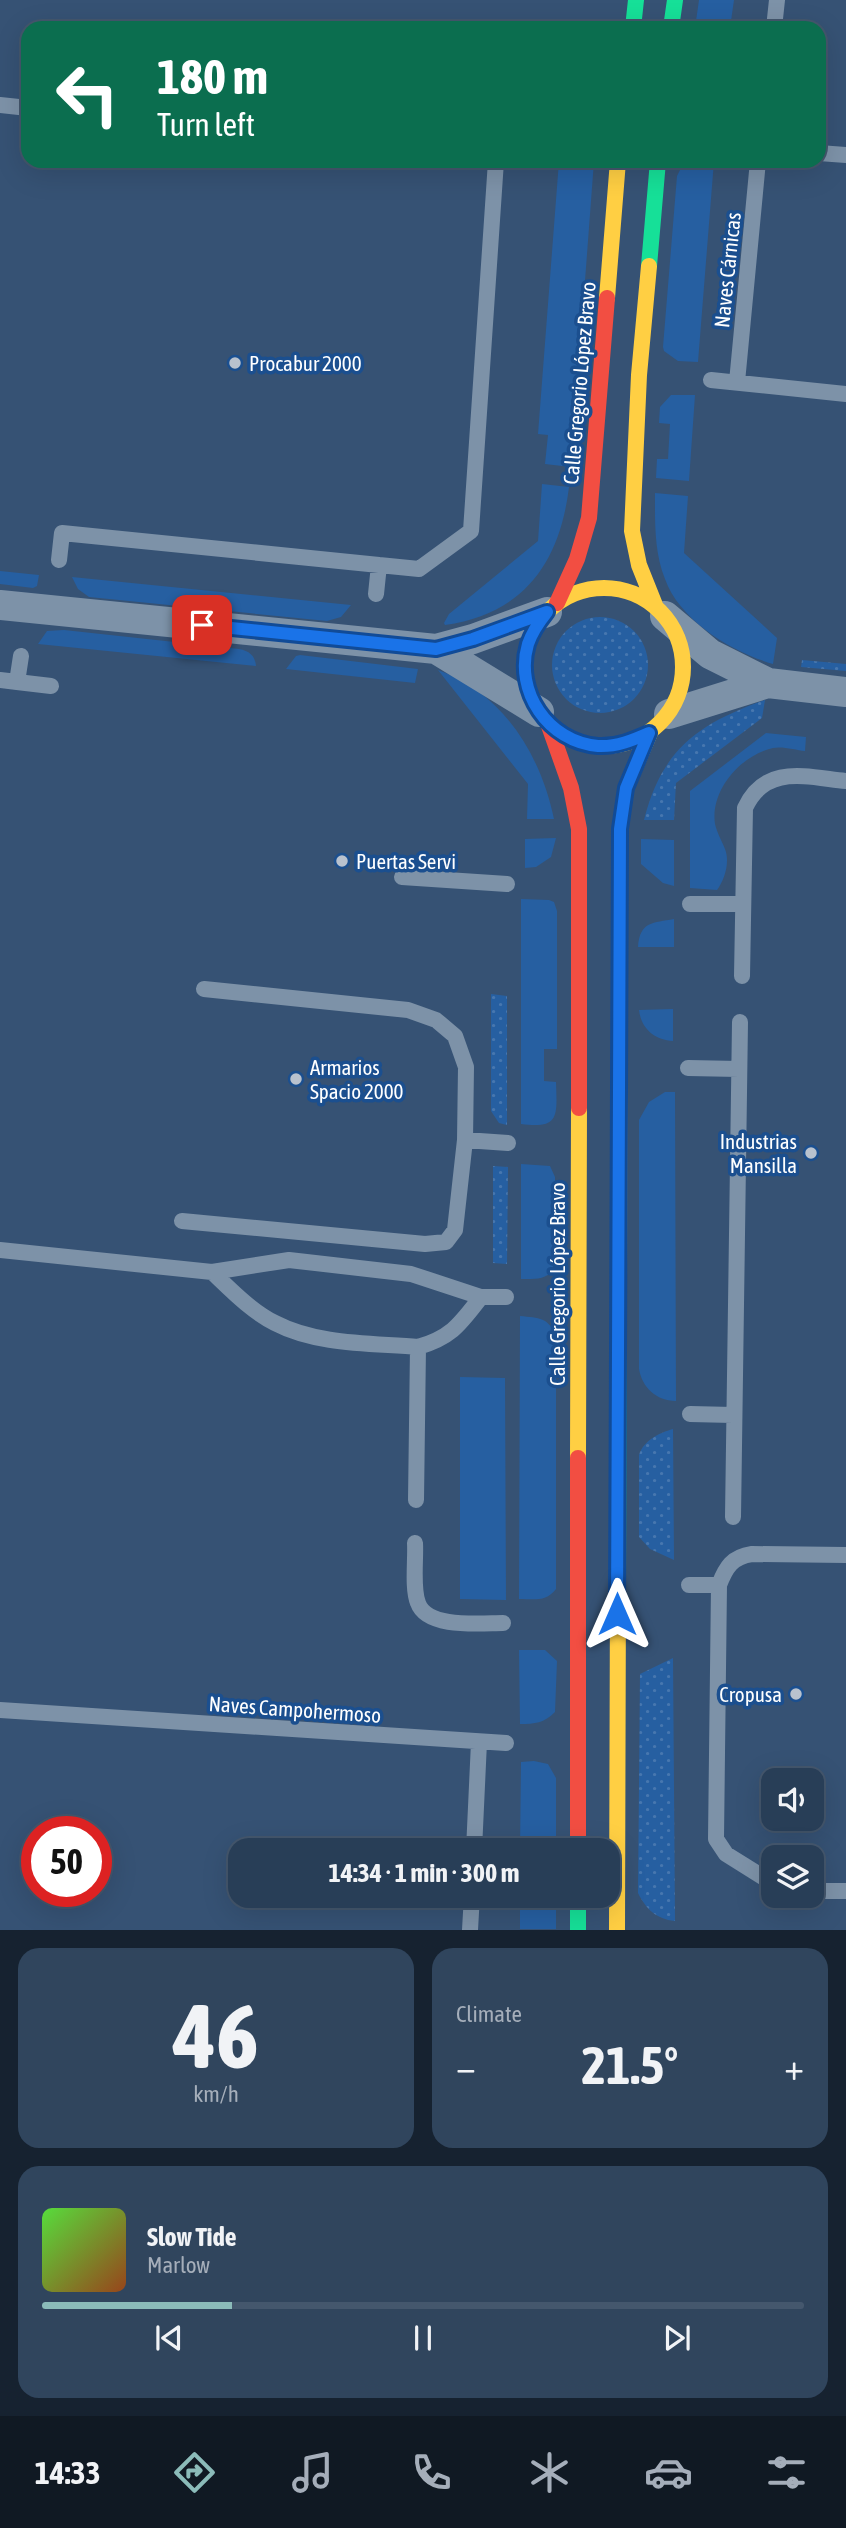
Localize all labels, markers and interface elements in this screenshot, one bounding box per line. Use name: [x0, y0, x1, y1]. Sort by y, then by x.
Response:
text: 180 m: [157, 48, 268, 104]
icon: left: [42, 49, 133, 140]
text: Turn left: [157, 106, 255, 143]
street label: Naves Cárnicas: [709, 211, 745, 329]
street label: Calle Gregorio López Bravo: [558, 281, 600, 485]
place label: Procabur 2000: [249, 351, 362, 375]
marker: Procabur 2000: [227, 355, 243, 371]
pin: [172, 595, 232, 655]
icon: arrive: [183, 606, 221, 644]
place label: Puertas Servi: [356, 849, 456, 873]
marker: Puertas Servi: [334, 853, 350, 869]
place label: Armarios Spacio 2000: [310, 1055, 403, 1103]
marker: Armarios Spacio 2000: [288, 1071, 304, 1087]
place label: Industrias Mansilla: [720, 1129, 797, 1177]
marker: Industrias Mansilla: [803, 1145, 819, 1161]
street label: Calle Gregorio López Bravo: [545, 1182, 569, 1386]
position arrow: [580, 1577, 654, 1651]
place label: Cropusa: [719, 1682, 782, 1706]
marker: Cropusa: [788, 1686, 804, 1702]
street label: Naves Campohermoso: [208, 1691, 382, 1727]
map controls: [761, 1768, 824, 1908]
button: sound: [761, 1768, 824, 1831]
speed limit sign: 50: [21, 1816, 112, 1907]
button: layers: [761, 1845, 824, 1908]
text: 14:34 · 1 min · 300 m: [329, 1858, 519, 1888]
text: 46: [173, 1983, 259, 2087]
text: Climate: [456, 2001, 522, 2027]
text: 21.5°: [582, 2035, 678, 2095]
text: −: [456, 2045, 476, 2088]
text: +: [784, 2045, 804, 2088]
text: km/h: [193, 2081, 239, 2107]
text: Slow Tide: [147, 2222, 237, 2252]
text: Marlow: [147, 2252, 210, 2278]
icon: previous: [150, 2319, 188, 2357]
icon: pause: [404, 2319, 442, 2357]
icon: next: [658, 2319, 696, 2357]
icon: directions: [170, 2448, 219, 2497]
icon: music: [288, 2448, 337, 2497]
icon: phone: [407, 2448, 456, 2497]
icon: climate: [525, 2448, 574, 2497]
icon: car: [644, 2448, 693, 2497]
icon: filters: [762, 2448, 811, 2497]
text: 14:33: [35, 2454, 101, 2491]

